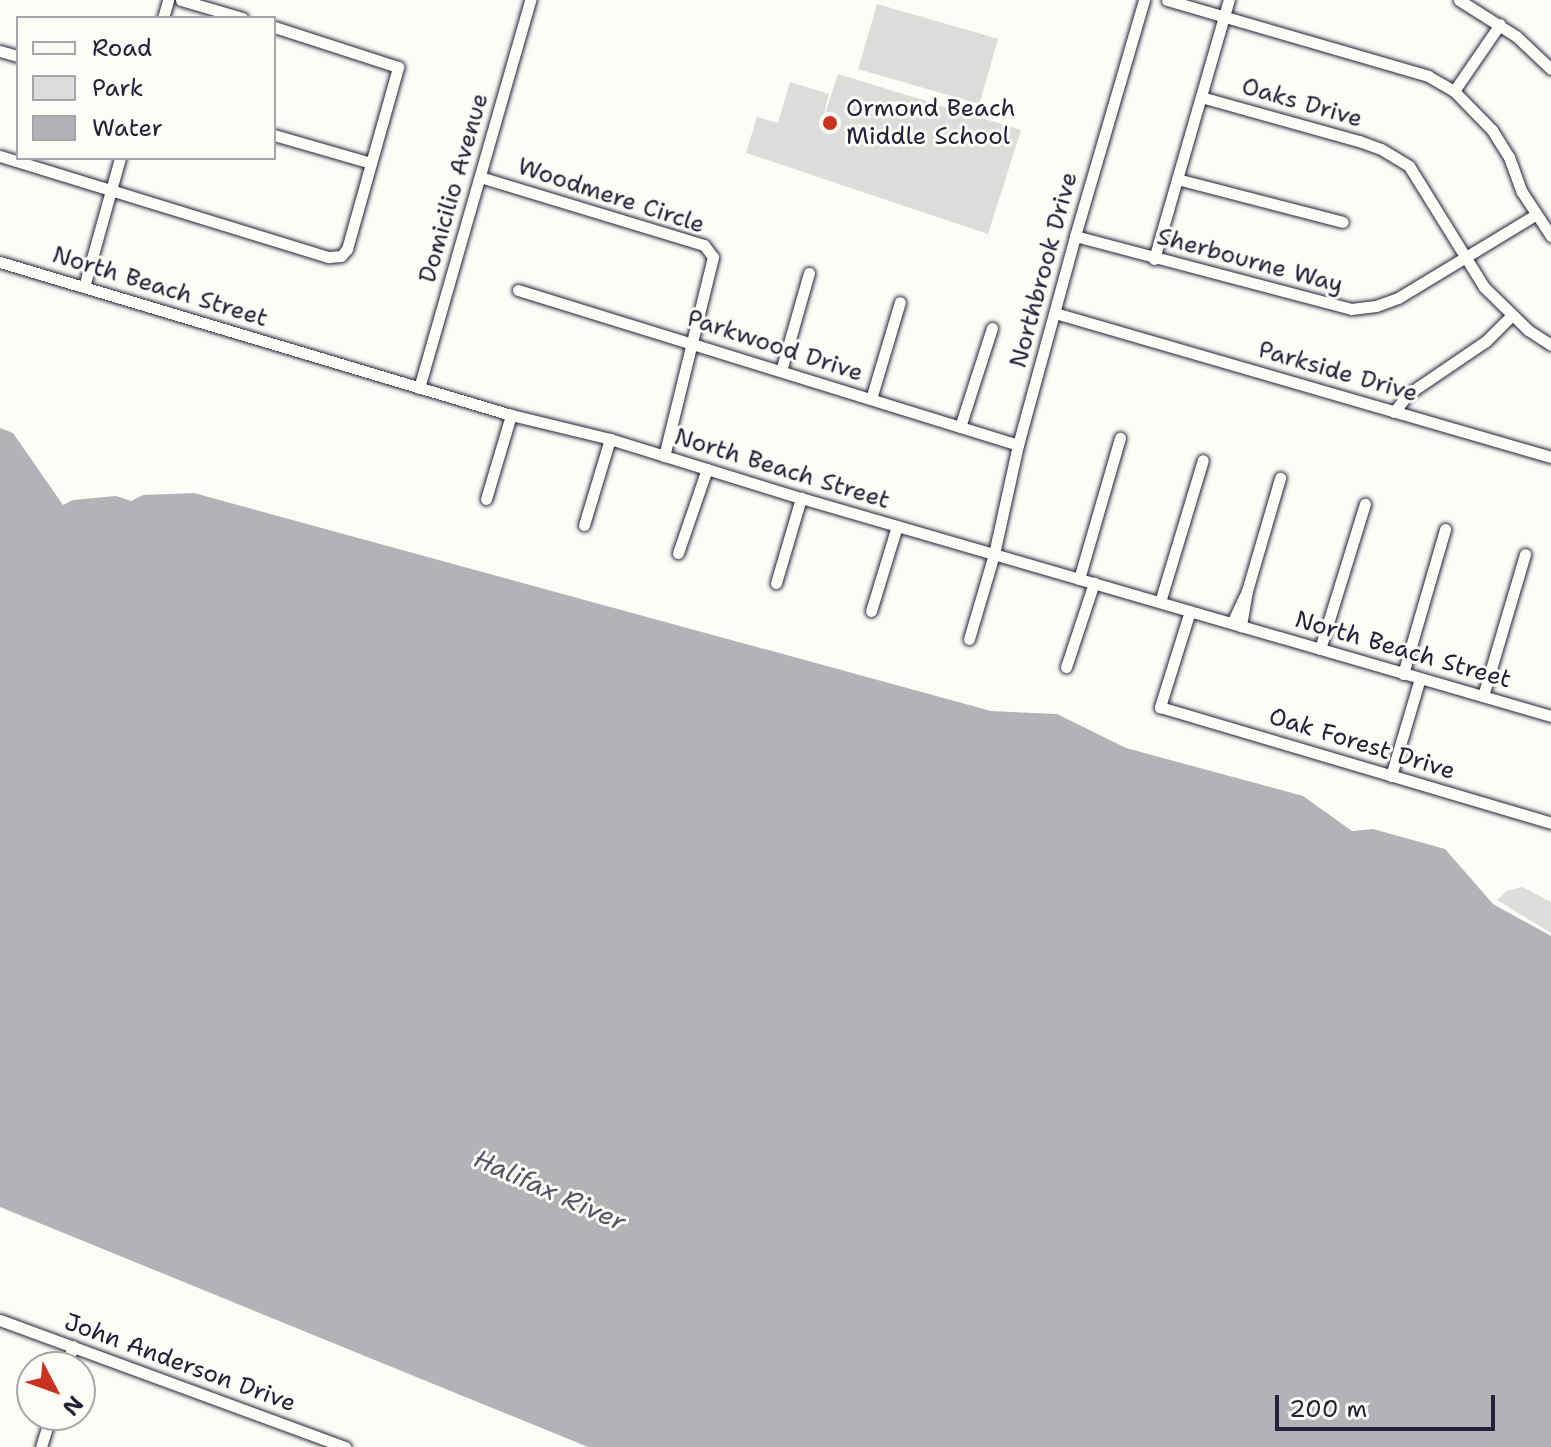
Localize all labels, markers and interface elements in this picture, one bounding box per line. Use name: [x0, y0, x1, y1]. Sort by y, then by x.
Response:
legend: [16, 16, 276, 160]
text: Road: [92, 32, 152, 64]
text: Park: [92, 72, 144, 104]
street label: Oaks Drive: [1238, 72, 1366, 134]
street label: Domicilio Avenue: [413, 90, 495, 286]
place label: Ormond Beach Middle School: [846, 95, 1016, 151]
text: Water: [92, 112, 163, 144]
marker: Ormond Beach Middle School: [821, 114, 839, 132]
street label: Woodmere Circle: [514, 152, 708, 240]
street label: Northbrook Drive: [1004, 169, 1084, 371]
street label: Sherbourne Way: [1154, 222, 1346, 300]
street label: North Beach Street: [49, 241, 271, 333]
street label: Parkwood Drive: [683, 304, 867, 388]
street label: Parkside Drive: [1255, 335, 1421, 409]
street label: North Beach Street: [671, 423, 893, 515]
street label: North Beach Street: [1291, 605, 1515, 695]
street label: Oak Forest Drive: [1266, 702, 1458, 786]
water label: Halifax River: [469, 1143, 631, 1237]
street label: John Anderson Drive: [60, 1308, 300, 1418]
north arrow: [16, 1351, 96, 1431]
scale bar: [1279, 1379, 1499, 1429]
text: N: [56, 1390, 90, 1422]
text: 200 m: [1289, 1393, 1367, 1425]

